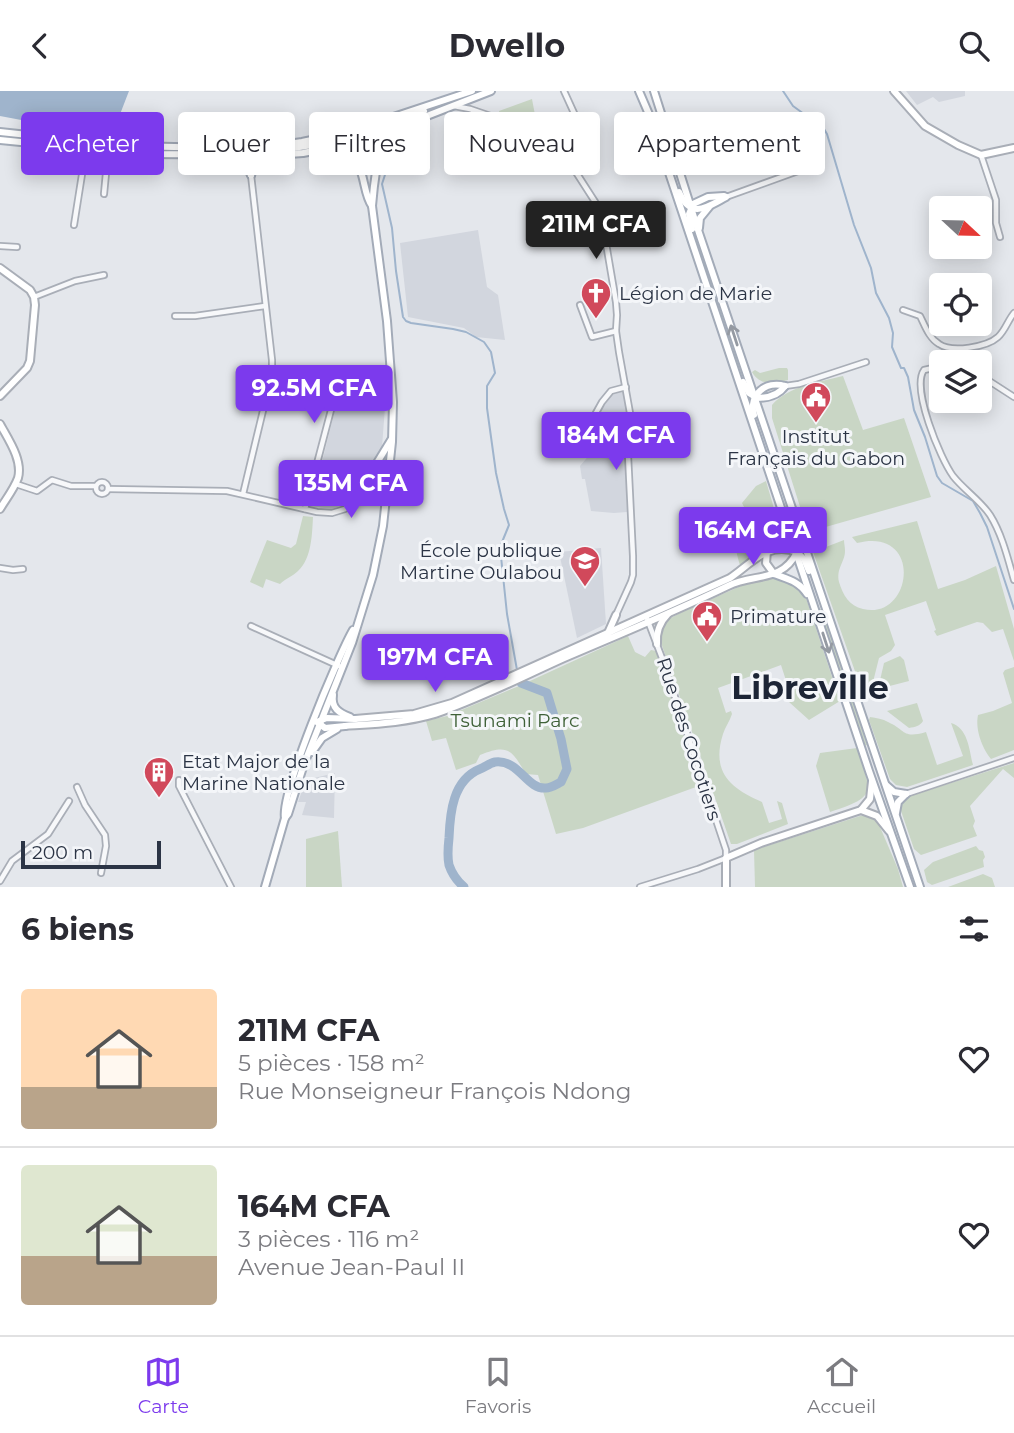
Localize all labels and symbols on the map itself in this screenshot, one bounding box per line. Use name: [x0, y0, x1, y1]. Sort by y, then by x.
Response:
north arrow: [929, 196, 992, 259]
pin: 211M CFA: [524, 201, 668, 261]
church icon: Légion de Marie: [579, 276, 613, 320]
place label: Légion de Marie: [619, 282, 772, 305]
one-way arrow: [727, 324, 739, 346]
pin: 92.5M CFA: [234, 365, 394, 425]
public building icon: Institut Français du Gabon: [799, 380, 833, 424]
pin: 184M CFA: [544, 413, 688, 472]
place label: Institut Français du Gabon: [727, 425, 905, 470]
pin: 135M CFA: [279, 461, 423, 520]
pin: 164M CFA: [681, 507, 825, 567]
place label: École publique Martine Oulabou: [400, 539, 562, 584]
school or university icon: École publique Martine Oulabou: [568, 544, 602, 588]
public building icon: Primature: [690, 599, 724, 643]
place label: Primature: [730, 605, 827, 628]
one-way arrow: [821, 631, 833, 653]
pin: 197M CFA: [363, 635, 507, 694]
street label: Rue des Cocotiers: [652, 655, 726, 823]
district label: Libreville: [731, 667, 889, 707]
park label: Tsunami Parc: [450, 709, 580, 732]
place label: Etat Major de la Marine Nationale: [182, 750, 345, 795]
building icon: Etat Major de la Marine Nationale: [142, 755, 176, 799]
scale bar: [21, 838, 161, 870]

